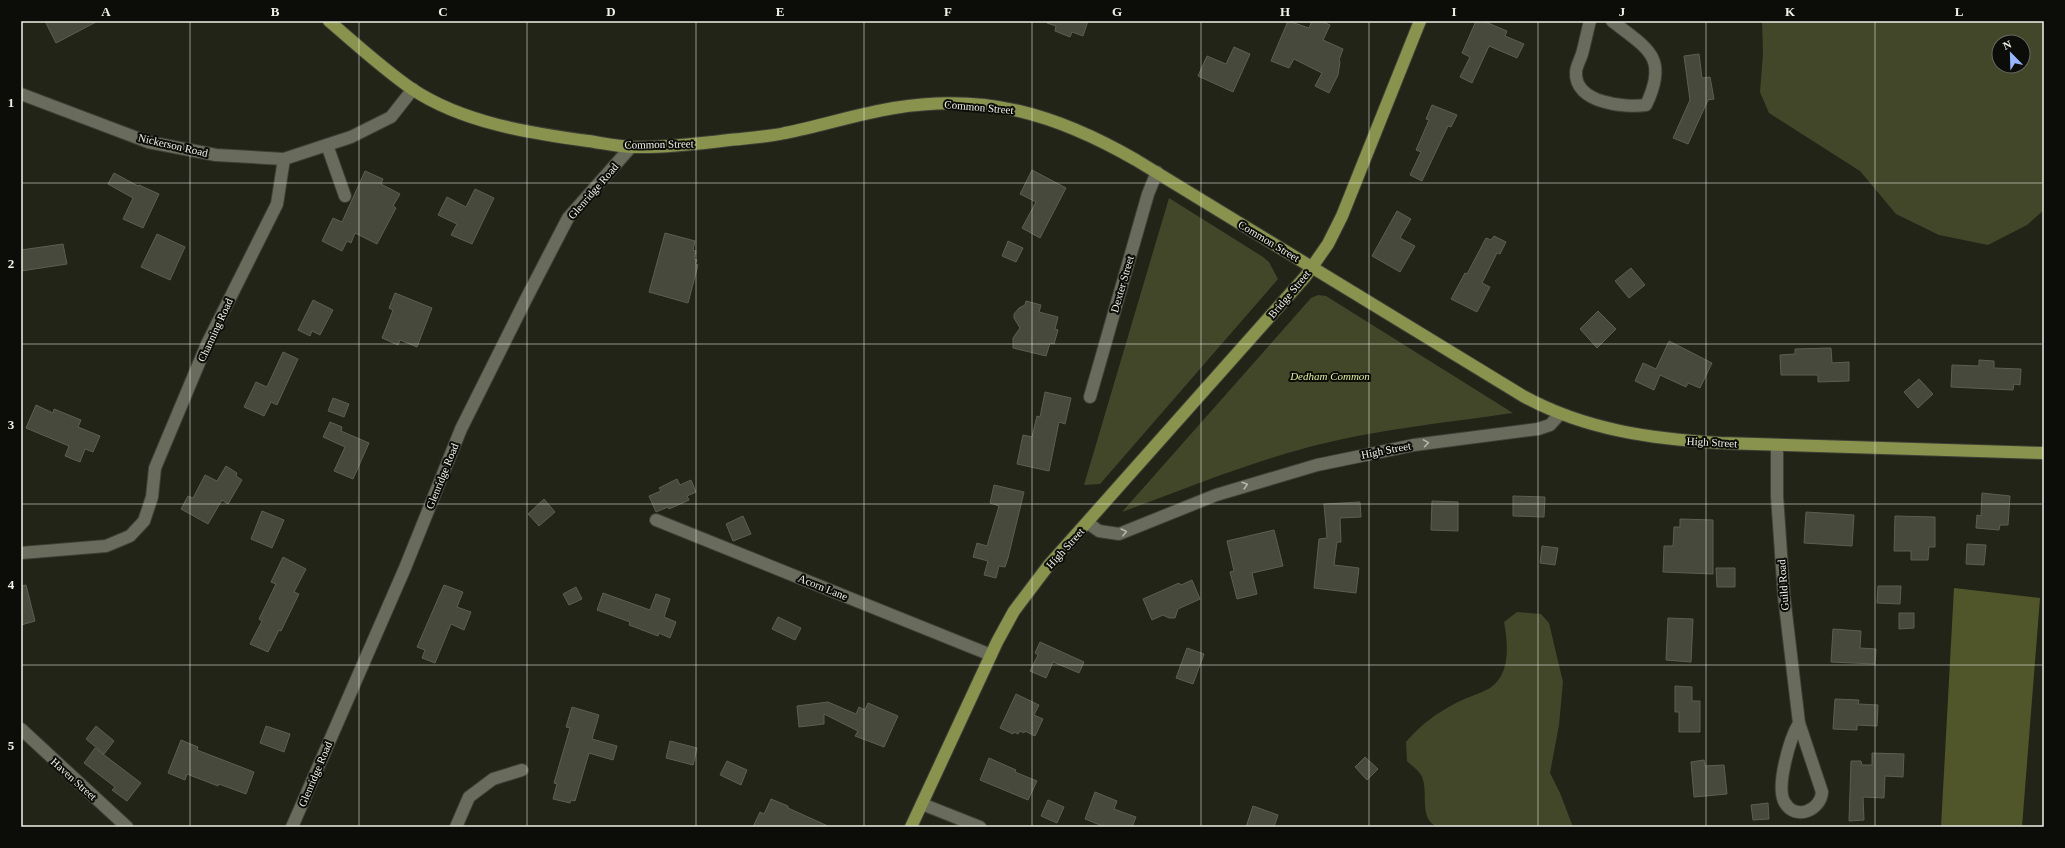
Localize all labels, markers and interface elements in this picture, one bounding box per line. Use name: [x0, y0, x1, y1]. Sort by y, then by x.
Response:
text: A: [101, 4, 111, 19]
text: B: [271, 4, 280, 19]
text: C: [438, 4, 448, 19]
text: D: [606, 4, 616, 19]
text: E: [776, 4, 784, 19]
text: F: [944, 4, 952, 19]
text: G: [1112, 4, 1122, 19]
text: H: [1280, 4, 1290, 19]
text: I: [1451, 4, 1457, 19]
text: J: [1619, 4, 1626, 19]
text: K: [1785, 4, 1796, 19]
text: L: [1955, 4, 1964, 19]
north arrow: [1991, 34, 2031, 74]
text: N: [2001, 38, 2013, 52]
text: 1: [8, 95, 14, 110]
street label: Common Street: [944, 98, 1014, 116]
street label: Nickerson Road: [137, 131, 210, 159]
street label: Common Street: [624, 137, 694, 151]
street label: Glenridge Road: [566, 160, 621, 221]
street label: Common Street: [1236, 218, 1302, 264]
street label: Dexter Street: [1108, 254, 1136, 314]
text: 2: [8, 256, 14, 271]
street label: Bridge Street: [1266, 268, 1312, 320]
street label: Channing Road: [195, 296, 235, 364]
park label: Dedham Common: [1289, 370, 1370, 382]
text: 3: [8, 417, 15, 432]
street label: High Street: [1687, 435, 1737, 449]
street label: High Street: [1360, 439, 1412, 461]
one-way arrow: [1423, 439, 1429, 448]
street label: Glenridge Road: [423, 441, 461, 511]
one-way arrow: [1241, 481, 1248, 490]
street label: High Street: [1044, 525, 1086, 571]
one-way arrow: [1120, 528, 1127, 537]
street label: Guild Road: [1775, 559, 1791, 611]
street label: Acorn Lane: [797, 572, 850, 602]
text: 4: [8, 577, 15, 592]
text: 5: [8, 738, 15, 753]
street label: Glenridge Road: [296, 739, 334, 809]
street label: Haven Street: [49, 755, 99, 803]

